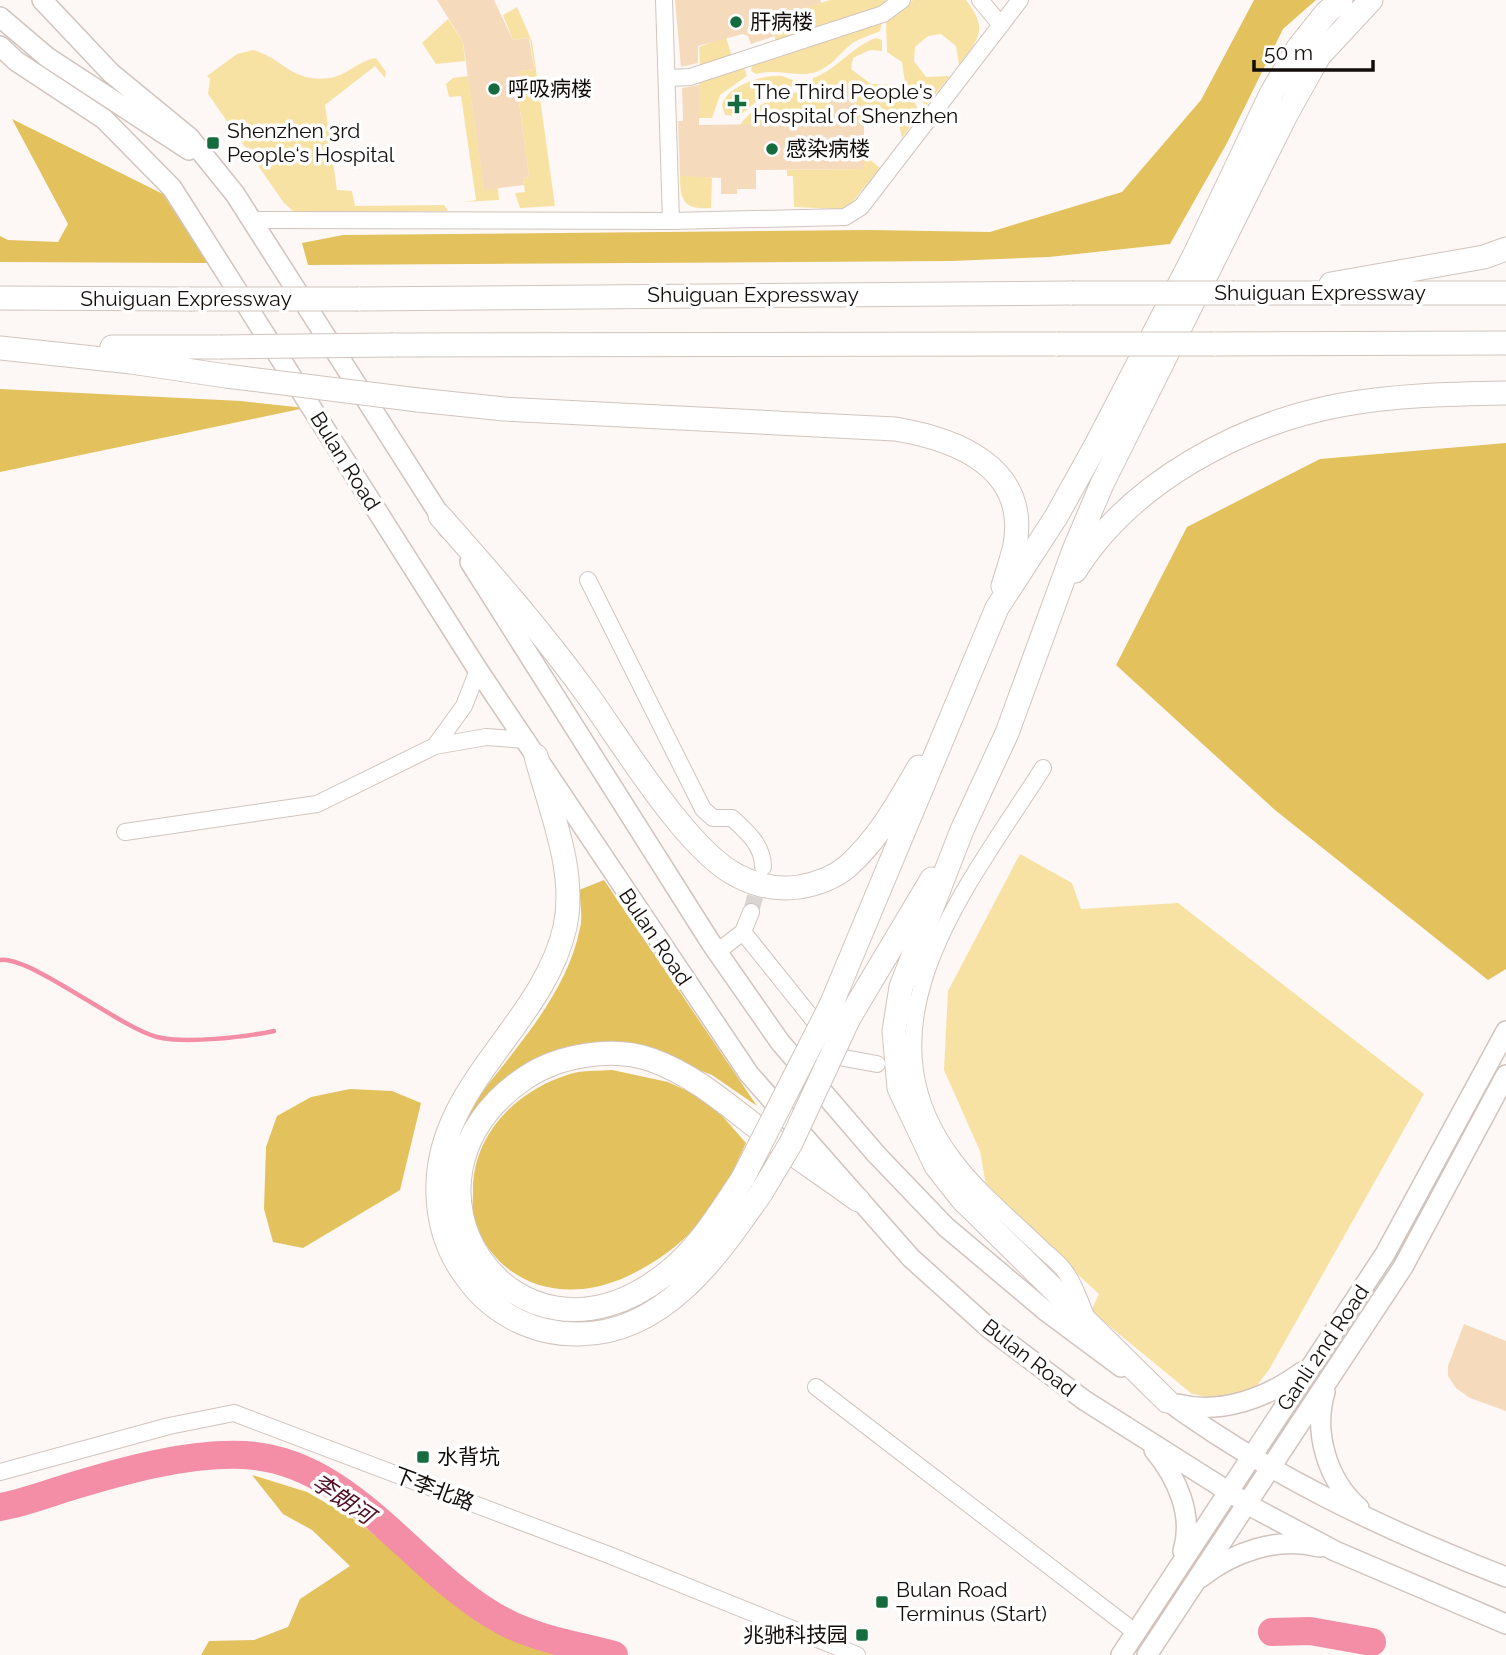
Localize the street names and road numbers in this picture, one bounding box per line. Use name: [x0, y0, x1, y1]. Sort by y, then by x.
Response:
street label: Shuiguan Expressway: [1214, 280, 1426, 305]
street label: Shuiguan Expressway: [647, 282, 859, 307]
street label: Shuiguan Expressway: [80, 286, 292, 311]
street label: Bulan Road: [305, 407, 386, 515]
street label: Bulan Road: [614, 883, 697, 990]
street label: Ganli 2nd Road: [1271, 1280, 1374, 1415]
street label: Bulan Road: [978, 1313, 1081, 1402]
street label: 下李北路: [390, 1462, 478, 1515]

